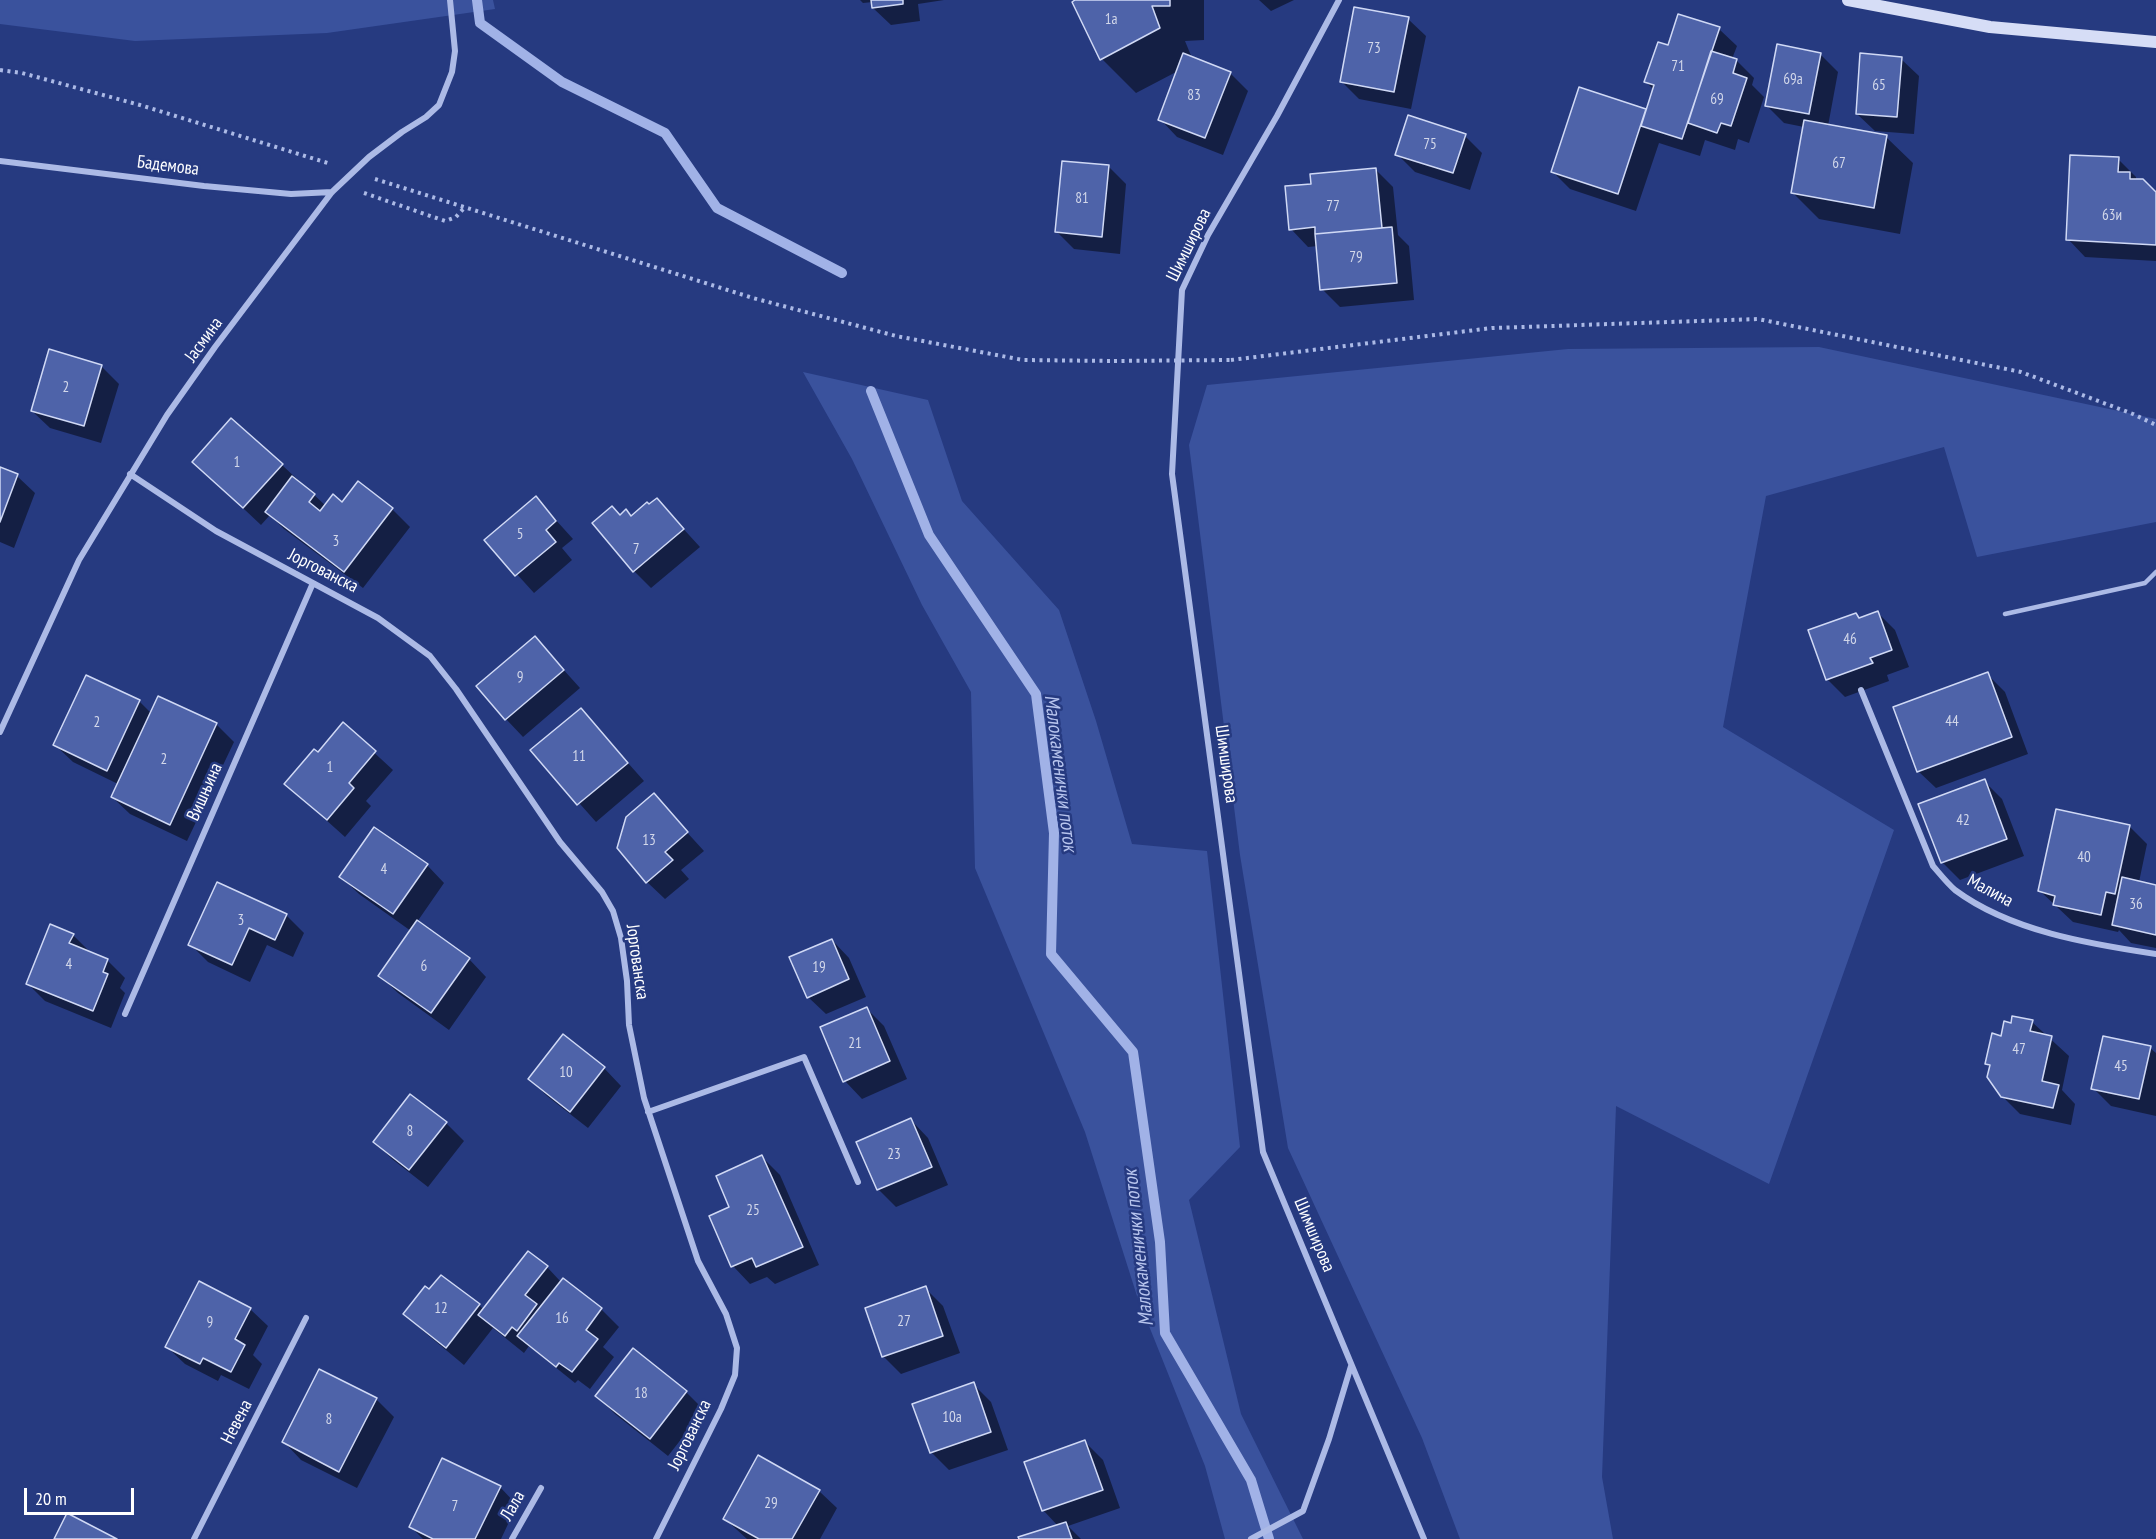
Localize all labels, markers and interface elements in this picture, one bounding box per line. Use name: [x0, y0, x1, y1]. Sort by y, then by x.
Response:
house number: 1a: [1105, 11, 1117, 29]
house number: 73: [1367, 40, 1381, 58]
house number: 71: [1671, 58, 1685, 76]
house number: 69a: [1783, 71, 1803, 89]
house number: 65: [1872, 77, 1886, 95]
house number: 83: [1187, 87, 1201, 105]
house number: 69: [1710, 91, 1724, 109]
house number: 75: [1423, 136, 1437, 154]
street label: Бадемова: [136, 151, 200, 181]
house number: 67: [1832, 155, 1846, 173]
house number: 81: [1075, 190, 1089, 208]
house number: 77: [1326, 198, 1340, 216]
street label: Шимширова: [1162, 205, 1216, 285]
house number: 63и: [2102, 207, 2122, 225]
house number: 79: [1349, 249, 1363, 267]
street label: Јасмина: [180, 313, 228, 367]
house number: 2: [63, 379, 69, 397]
house number: 1: [234, 454, 240, 472]
house number: 5: [517, 526, 523, 544]
house number: 3: [333, 533, 339, 551]
house number: 7: [633, 541, 639, 559]
street label: Јоргованска: [284, 544, 362, 598]
house number: 46: [1843, 631, 1857, 649]
house number: 9: [517, 669, 523, 687]
water label: Малокаменички поток: [1038, 693, 1082, 853]
house number: 44: [1945, 713, 1959, 731]
house number: 2: [94, 714, 100, 732]
street label: Шимширова: [1210, 724, 1242, 804]
house number: 11: [572, 748, 586, 766]
house number: 2: [161, 751, 167, 769]
house number: 1: [327, 759, 333, 777]
street label: Вишњина: [183, 760, 227, 824]
house number: 42: [1956, 812, 1970, 830]
house number: 13: [642, 832, 656, 850]
house number: 40: [2077, 849, 2091, 867]
house number: 4: [381, 861, 387, 879]
street label: Малина: [1963, 870, 2017, 912]
house number: 36: [2129, 896, 2143, 914]
house number: 3: [238, 912, 244, 930]
street label: Јоргованска: [621, 923, 653, 1001]
house number: 4: [66, 956, 72, 974]
house number: 6: [421, 958, 427, 976]
house number: 19: [812, 959, 826, 977]
house number: 21: [848, 1035, 862, 1053]
house number: 47: [2012, 1041, 2026, 1059]
house number: 45: [2114, 1058, 2128, 1076]
house number: 10: [559, 1064, 573, 1082]
house number: 8: [407, 1123, 413, 1141]
house number: 23: [887, 1146, 901, 1164]
water label: Малокаменички поток: [1119, 1168, 1159, 1328]
street label: Шимширова: [1289, 1195, 1339, 1275]
house number: 25: [746, 1202, 760, 1220]
house number: 12: [434, 1300, 448, 1318]
house number: 16: [555, 1310, 569, 1328]
house number: 27: [897, 1313, 911, 1331]
house number: 9: [207, 1314, 213, 1332]
house number: 18: [634, 1385, 648, 1403]
street label: Невена: [217, 1396, 257, 1448]
street label: Јоргованска: [664, 1396, 716, 1474]
house number: 10a: [942, 1409, 962, 1427]
house number: 8: [326, 1411, 332, 1429]
scale bar: [27, 1476, 136, 1514]
text: 20 m: [35, 1487, 67, 1510]
street label: Лала: [496, 1487, 530, 1525]
house number: 29: [764, 1495, 778, 1513]
house number: 7: [452, 1498, 458, 1516]

